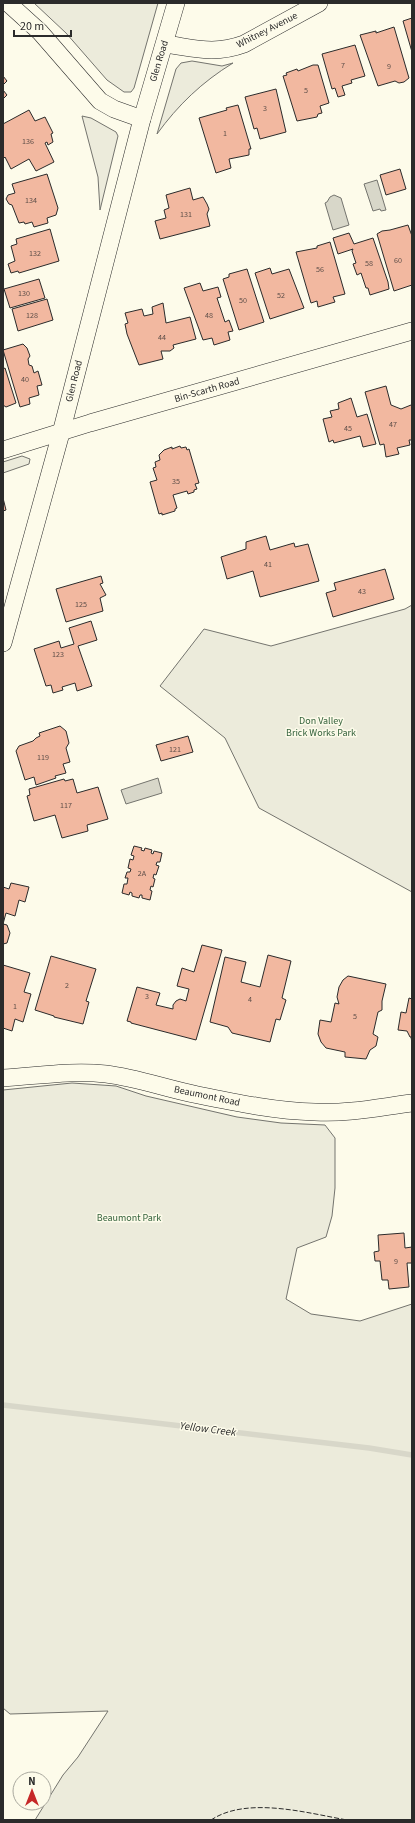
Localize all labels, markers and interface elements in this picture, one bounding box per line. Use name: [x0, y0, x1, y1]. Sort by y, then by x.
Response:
street label: Whitney Avenue: [234, 9, 300, 51]
scale bar: [14, 12, 71, 38]
text: 20 m: [20, 18, 44, 35]
street label: Glen Road: [146, 39, 172, 83]
house number: 7: [341, 60, 345, 71]
house number: 9: [387, 61, 391, 72]
house number: 5: [304, 85, 308, 96]
house number: 3: [263, 103, 267, 114]
house number: 1: [223, 128, 227, 139]
house number: 136: [22, 136, 34, 147]
house number: 134: [25, 195, 37, 206]
house number: 131: [180, 209, 192, 220]
house number: 132: [29, 248, 41, 259]
house number: 60: [394, 255, 402, 266]
house number: 58: [365, 258, 373, 269]
house number: 56: [316, 264, 324, 275]
house number: 130: [18, 288, 30, 299]
house number: 52: [277, 290, 285, 301]
house number: 50: [239, 295, 247, 306]
house number: 128: [26, 310, 38, 321]
house number: 48: [205, 310, 213, 321]
house number: 44: [158, 332, 166, 343]
street label: Glen Road: [62, 359, 86, 403]
house number: 40: [21, 374, 29, 385]
street label: Bin-Scarth Road: [173, 374, 241, 406]
house number: 47: [389, 419, 397, 430]
house number: 45: [344, 423, 352, 434]
house number: 35: [172, 476, 180, 487]
house number: 41: [264, 559, 272, 570]
house number: 43: [358, 586, 366, 597]
house number: 125: [75, 599, 87, 610]
house number: 123: [52, 649, 64, 660]
park label: Don Valley Brick Works Park: [286, 714, 356, 740]
house number: 121: [169, 744, 181, 755]
house number: 119: [37, 752, 49, 763]
house number: 117: [60, 800, 72, 811]
house number: 2A: [138, 868, 147, 879]
house number: 2: [65, 980, 69, 991]
house number: 3: [145, 991, 149, 1002]
house number: 4: [248, 994, 252, 1005]
house number: 1: [13, 1001, 17, 1012]
house number: 5: [353, 1011, 357, 1022]
street label: Beaumont Road: [173, 1082, 241, 1110]
park label: Beaumont Park: [97, 1211, 161, 1225]
house number: 9: [394, 1256, 398, 1267]
water label: Yellow Creek: [179, 1418, 238, 1440]
north arrow: [12, 1771, 52, 1811]
text: N: [28, 1774, 36, 1789]

